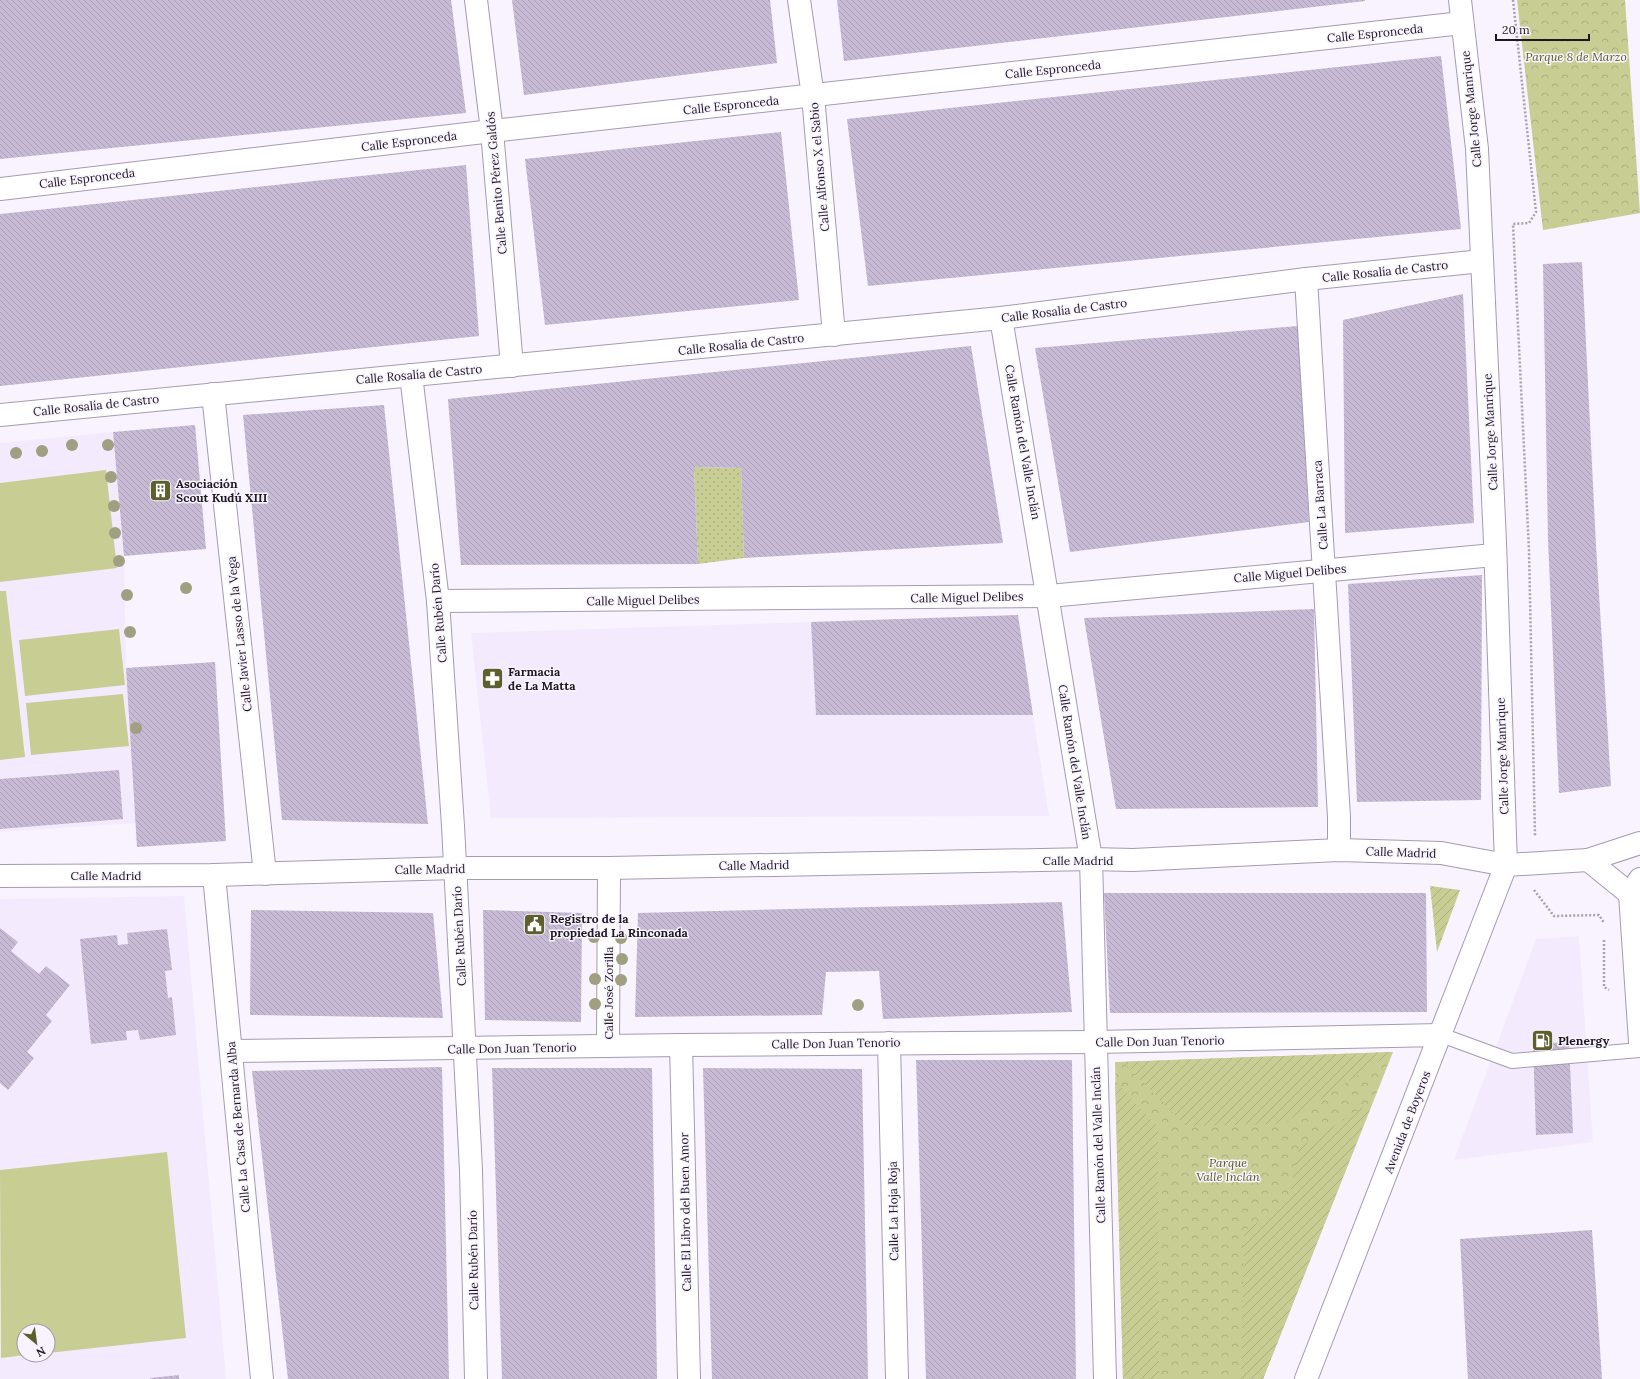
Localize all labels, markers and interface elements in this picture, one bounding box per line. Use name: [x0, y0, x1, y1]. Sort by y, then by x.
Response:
scale bar: [1496, 16, 1589, 42]
street label: Calle Espronceda: [1326, 20, 1424, 46]
text: 20 m: [1502, 22, 1530, 37]
street label: Calle Jorge Manrique: [1457, 49, 1485, 168]
park label: Parque 8 de Marzo: [1525, 49, 1627, 64]
street label: Calle Espronceda: [1004, 56, 1102, 82]
street label: Calle Espronceda: [682, 92, 780, 118]
street label: Calle Alfonso X el Sabio: [806, 102, 832, 232]
street label: Calle Benito Pérez Galdós: [482, 111, 510, 255]
street label: Calle Espronceda: [360, 128, 458, 154]
street label: Calle Espronceda: [38, 165, 136, 191]
street label: Calle Rosalía de Castro: [1321, 257, 1449, 285]
street label: Calle Rosalía de Castro: [1000, 295, 1128, 325]
street label: Calle Rosalía de Castro: [677, 330, 805, 358]
street label: Calle Rosalía de Castro: [355, 361, 483, 387]
street label: Calle Ramón del Valle Inclán: [1002, 363, 1044, 521]
street label: Calle Jorge Manrique: [1479, 373, 1501, 491]
street label: Calle Rosalía de Castro: [32, 391, 160, 419]
street label: Calle La Barraca: [1309, 460, 1331, 550]
place label: Asociación Scout Kudú XIII: [176, 476, 268, 505]
building icon: Asociación Scout Kudú XIII: [147, 477, 173, 503]
street label: Calle Javier Lasso de la Vega: [223, 556, 255, 712]
street label: Calle Miguel Delibes: [1233, 561, 1347, 585]
street label: Calle Rubén Darío: [426, 563, 450, 663]
street label: Calle Miguel Delibes: [910, 589, 1024, 605]
street label: Calle Miguel Delibes: [586, 592, 700, 608]
place label: Farmacia de La Matta: [508, 664, 576, 693]
pharmacy icon: Farmacia de La Matta: [480, 665, 506, 691]
street label: Calle Ramón del Valle Inclán: [1055, 683, 1095, 841]
street label: Calle Jorge Manrique: [1492, 697, 1512, 815]
street label: Calle Madrid: [1365, 843, 1437, 861]
street label: Calle Madrid: [1043, 853, 1113, 868]
street label: Calle Madrid: [718, 857, 790, 873]
street label: Calle Madrid: [394, 861, 466, 877]
street label: Calle Madrid: [71, 868, 141, 883]
street label: Calle Rubén Darío: [449, 886, 469, 986]
place label: Registro de la propiedad La Rinconada: [550, 911, 689, 940]
public building icon: Registro de la propiedad La Rinconada: [522, 912, 548, 938]
street label: Calle José Zorilla: [601, 946, 616, 1040]
fuel station icon: Plenergy: [1529, 1027, 1555, 1053]
street label: Calle Don Juan Tenorio: [1095, 1032, 1225, 1050]
place label: Plenergy: [1558, 1033, 1610, 1048]
street label: Calle Don Juan Tenorio: [771, 1034, 901, 1052]
street label: Calle Don Juan Tenorio: [447, 1039, 577, 1057]
street label: Calle La Casa de Bernarda Alba: [223, 1041, 253, 1213]
street label: Calle Ramón del Valle Inclán: [1088, 1066, 1108, 1224]
street label: Avenida de Boyeros: [1380, 1068, 1434, 1176]
street label: Calle El Libro del Buen Amor: [676, 1131, 694, 1292]
park label: Parque Valle Inclán: [1196, 1155, 1260, 1184]
street label: Calle La Hoja Roja: [885, 1161, 901, 1261]
street label: Calle Rubén Darío: [465, 1210, 481, 1310]
north arrow: [16, 1323, 56, 1363]
text: N: [33, 1344, 48, 1360]

